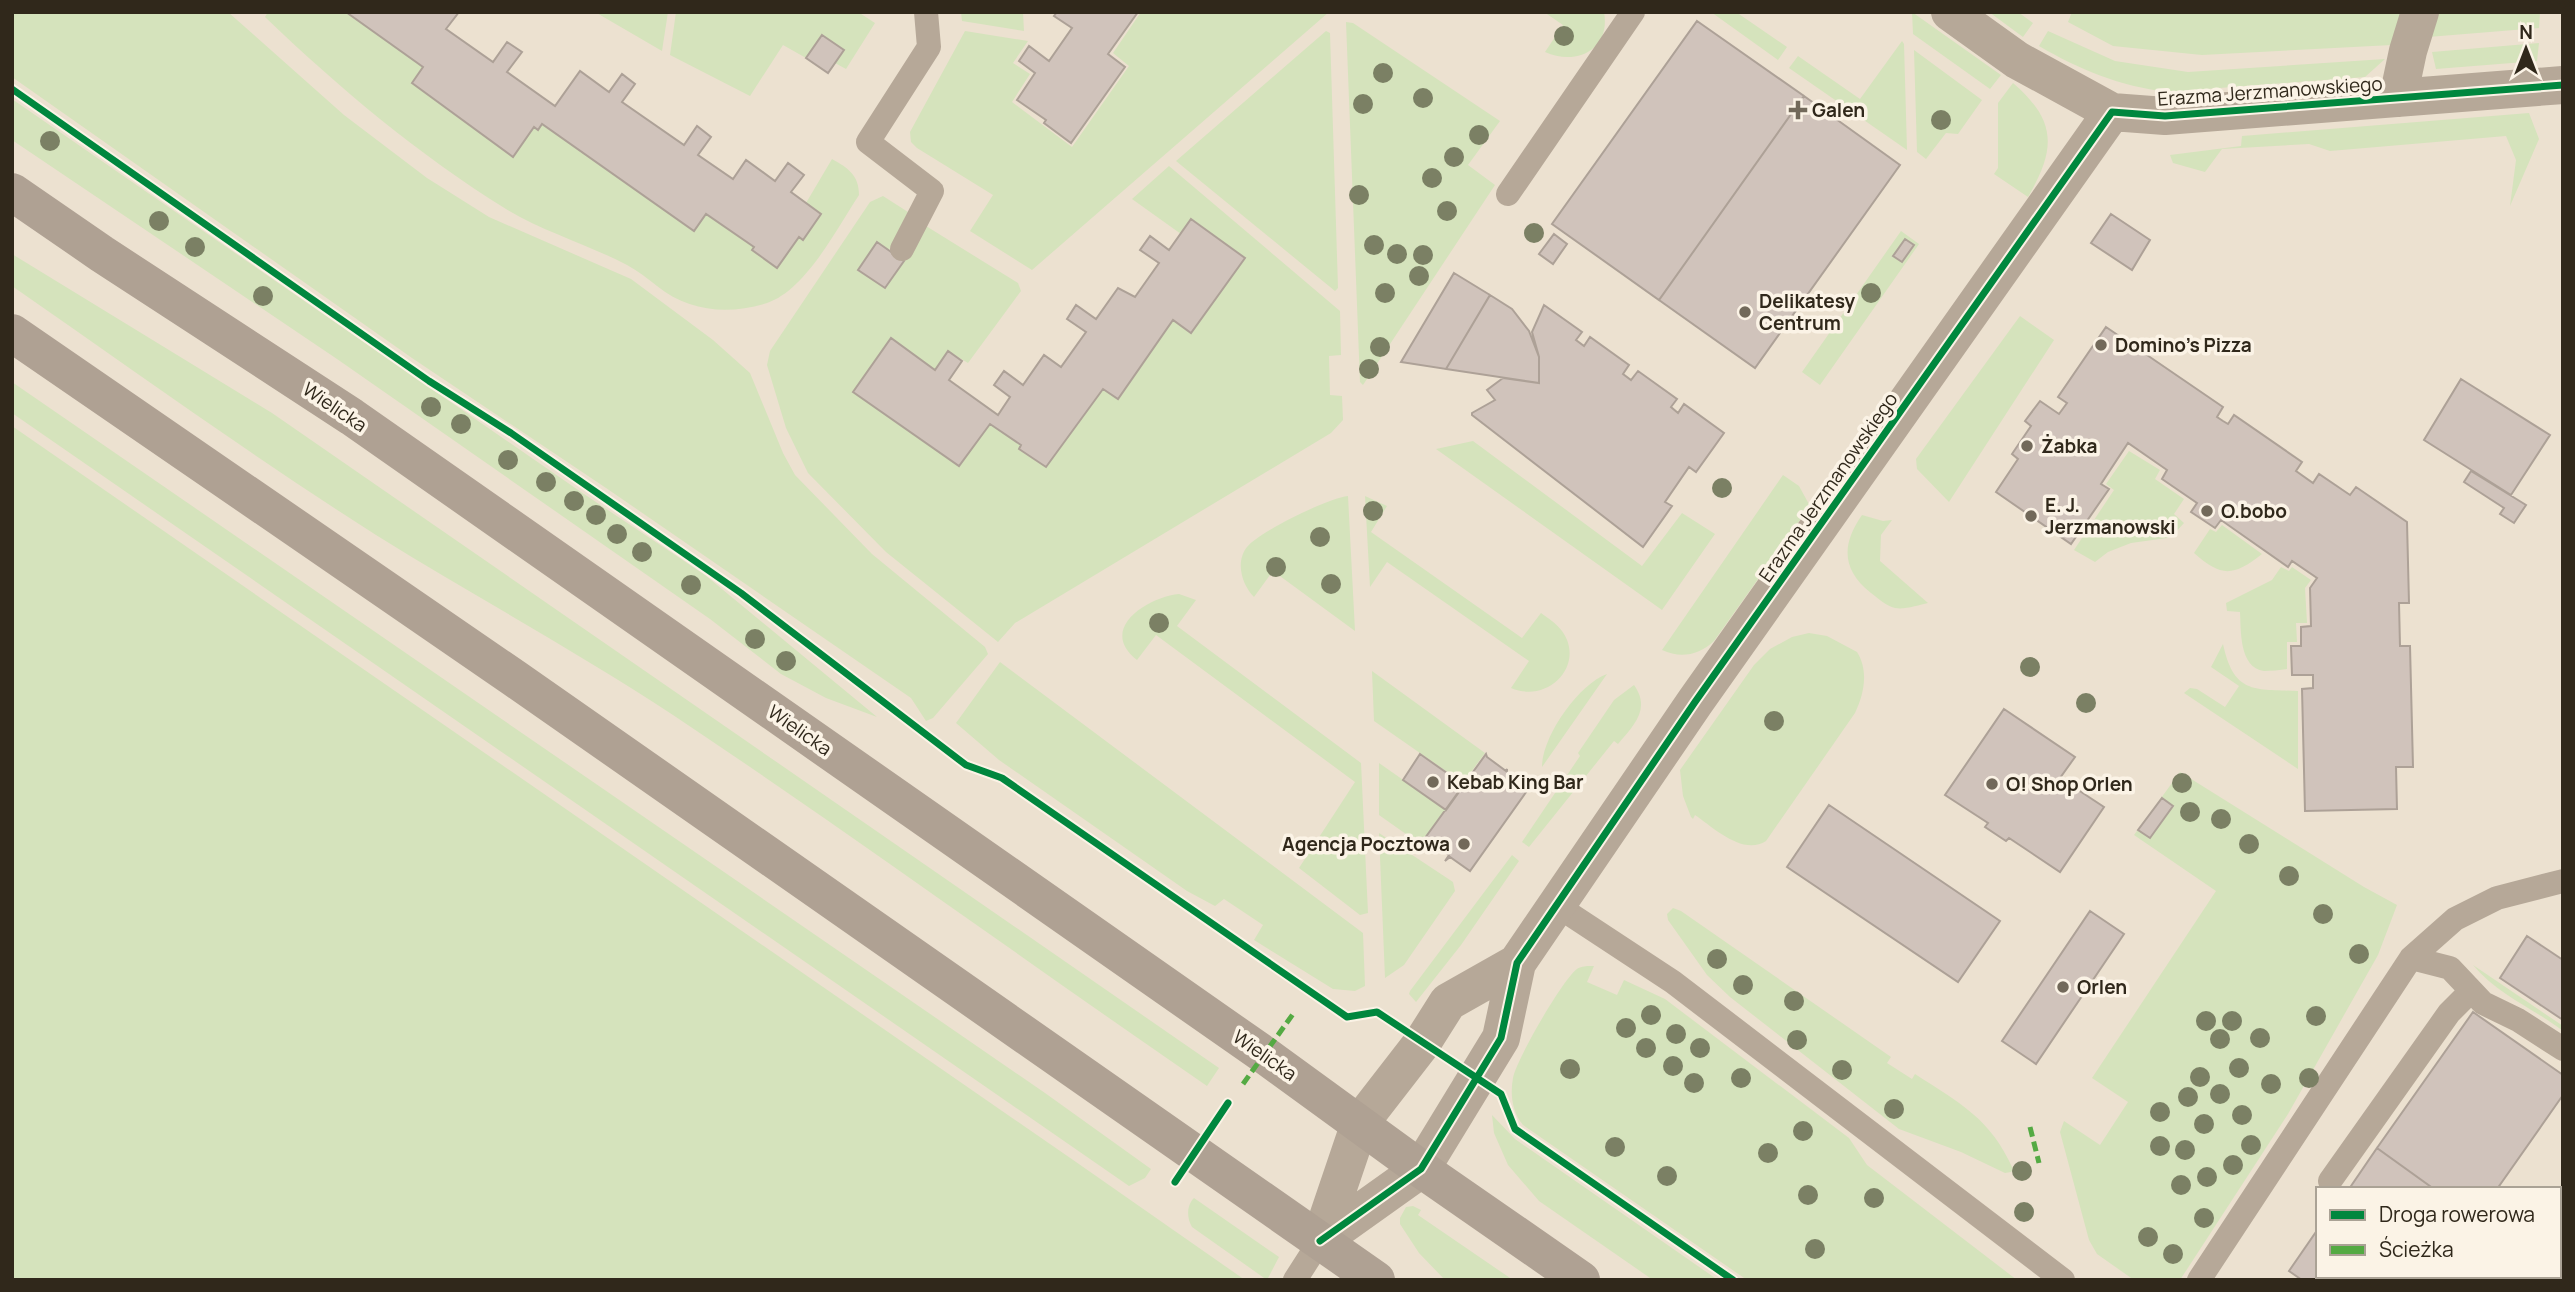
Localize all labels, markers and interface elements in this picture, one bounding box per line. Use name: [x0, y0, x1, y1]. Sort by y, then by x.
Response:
north arrow: [2491, 14, 2561, 84]
text: N: [2519, 19, 2533, 45]
street label: Erazma Jerzmanowskiego: [2157, 70, 2383, 112]
place label: Galen: [1812, 97, 1865, 123]
marker: Galen: [1790, 102, 1806, 118]
place label: Delikatesy Centrum: [1759, 288, 1856, 336]
marker: Delikatesy Centrum: [1737, 304, 1753, 320]
place label: Domino's Pizza: [2115, 332, 2252, 358]
marker: Domino's Pizza: [2093, 337, 2109, 353]
street label: Wielicka: [298, 376, 372, 438]
street label: Erazma Jerzmanowskiego: [1753, 387, 1903, 587]
place label: Żabka: [2041, 433, 2097, 459]
marker: Żabka: [2019, 438, 2035, 454]
place label: E. J. Jerzmanowski: [2045, 492, 2176, 540]
place label: O.bobo: [2221, 498, 2287, 524]
marker: O.bobo: [2199, 503, 2215, 519]
marker: E. J. Jerzmanowski: [2023, 508, 2039, 524]
street label: Wielicka: [763, 699, 837, 761]
place label: Kebab King Bar: [1447, 769, 1584, 795]
place label: O! Shop Orlen: [2006, 771, 2133, 797]
marker: Kebab King Bar: [1425, 774, 1441, 790]
marker: O! Shop Orlen: [1984, 776, 2000, 792]
place label: Agencja Pocztowa: [1282, 831, 1450, 857]
marker: Agencja Pocztowa: [1456, 836, 1472, 852]
place label: Orlen: [2077, 974, 2127, 1000]
marker: Orlen: [2055, 979, 2071, 995]
street label: Wielicka: [1228, 1024, 1302, 1086]
legend: [2316, 1187, 2561, 1278]
text: Droga rowerowa: [2379, 1200, 2535, 1228]
text: Ścieżka: [2379, 1235, 2454, 1263]

